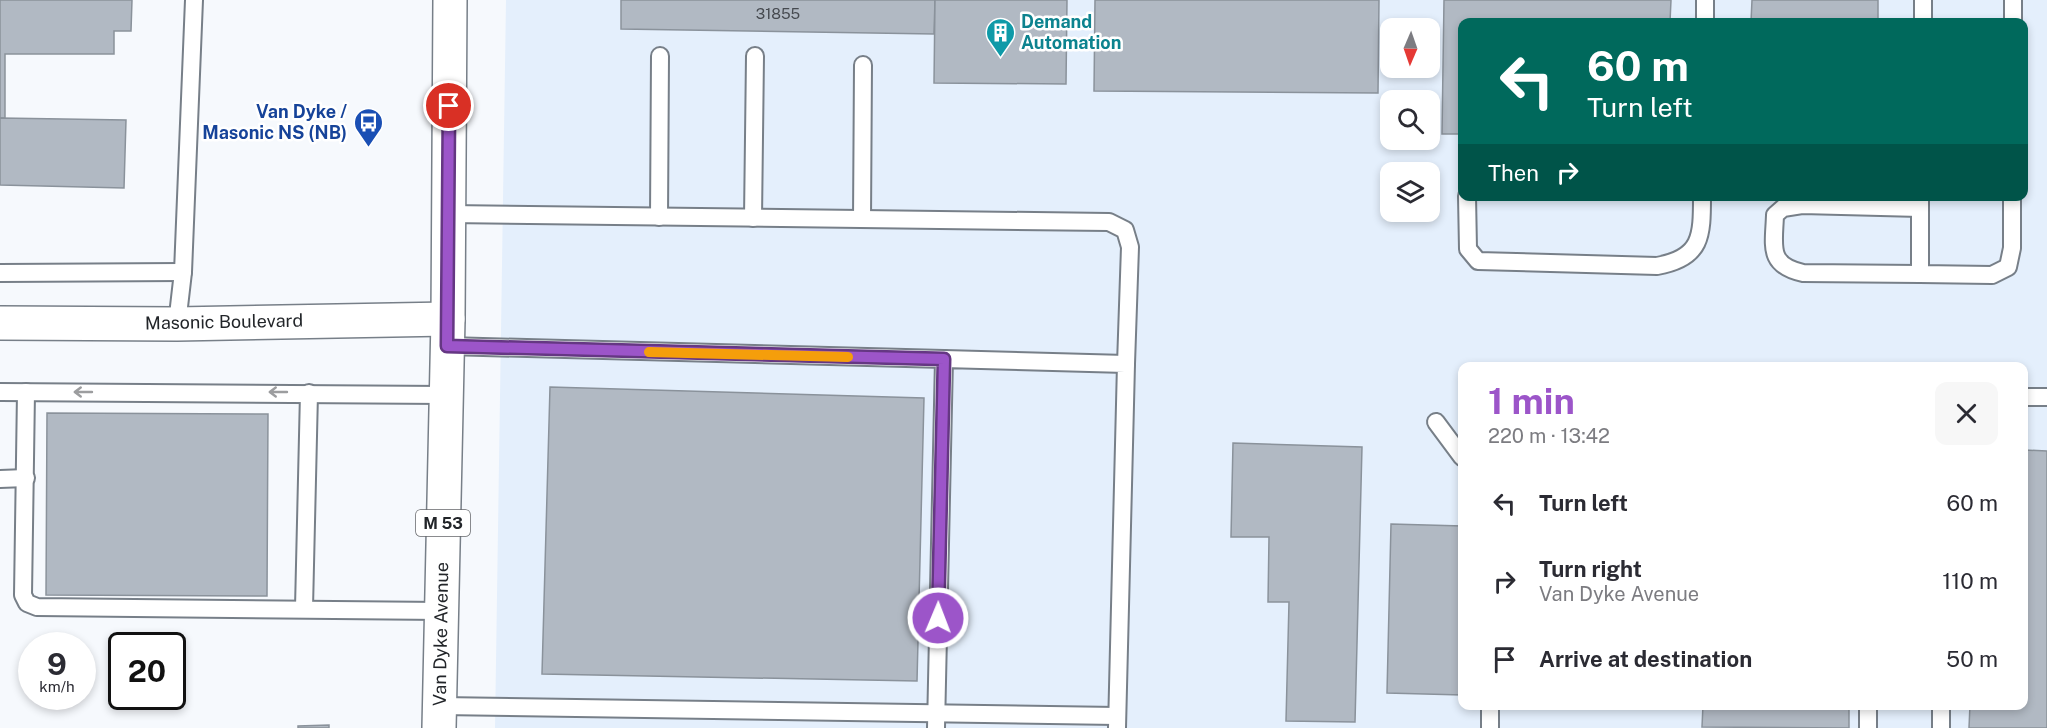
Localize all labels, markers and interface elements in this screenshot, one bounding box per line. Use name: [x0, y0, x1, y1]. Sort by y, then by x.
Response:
house number: 31855: [756, 5, 800, 22]
place label: Demand Automation: [1021, 11, 1121, 53]
building icon: Demand Automation: [984, 16, 1016, 58]
north arrow: [1380, 18, 1440, 78]
map controls: [1380, 18, 1440, 222]
text: 60 m: [1587, 41, 1689, 90]
icon: left: [1488, 42, 1566, 120]
pin: [423, 80, 474, 131]
icon: arrive: [432, 89, 465, 122]
button: search: [1380, 90, 1440, 150]
text: Turn left: [1587, 91, 1693, 123]
place label: Van Dyke / Masonic NS (NB): [202, 101, 347, 143]
bus stop icon: Van Dyke / Masonic NS (NB): [352, 106, 384, 148]
icon: right: [1551, 156, 1584, 189]
text: Then: [1488, 160, 1539, 186]
button: layers: [1380, 162, 1440, 222]
street label: Masonic Boulevard: [145, 310, 303, 333]
text: 1 min: [1488, 380, 1575, 422]
button: close: [1935, 382, 1998, 445]
one-way arrow: [74, 386, 94, 398]
one-way arrow: [269, 387, 289, 398]
text: 220 m · 13:42: [1488, 424, 1610, 448]
icon: left: [1488, 487, 1521, 520]
text: Turn left: [1539, 490, 1628, 516]
text: 60 m: [1947, 490, 1998, 516]
road number: M 53: [416, 510, 470, 536]
text: Turn right: [1539, 556, 1642, 582]
street label: Van Dyke Avenue: [429, 562, 452, 706]
icon: right: [1488, 565, 1521, 598]
text: 110 m: [1942, 568, 1998, 594]
text: Van Dyke Avenue: [1539, 582, 1699, 606]
position arrow: [906, 586, 970, 650]
speed limit sign: 20: [108, 632, 186, 710]
icon: arrive: [1488, 643, 1521, 676]
text: 9: [47, 646, 67, 682]
text: Arrive at destination: [1539, 646, 1752, 672]
text: 50 m: [1946, 646, 1998, 672]
text: km/h: [39, 678, 75, 695]

